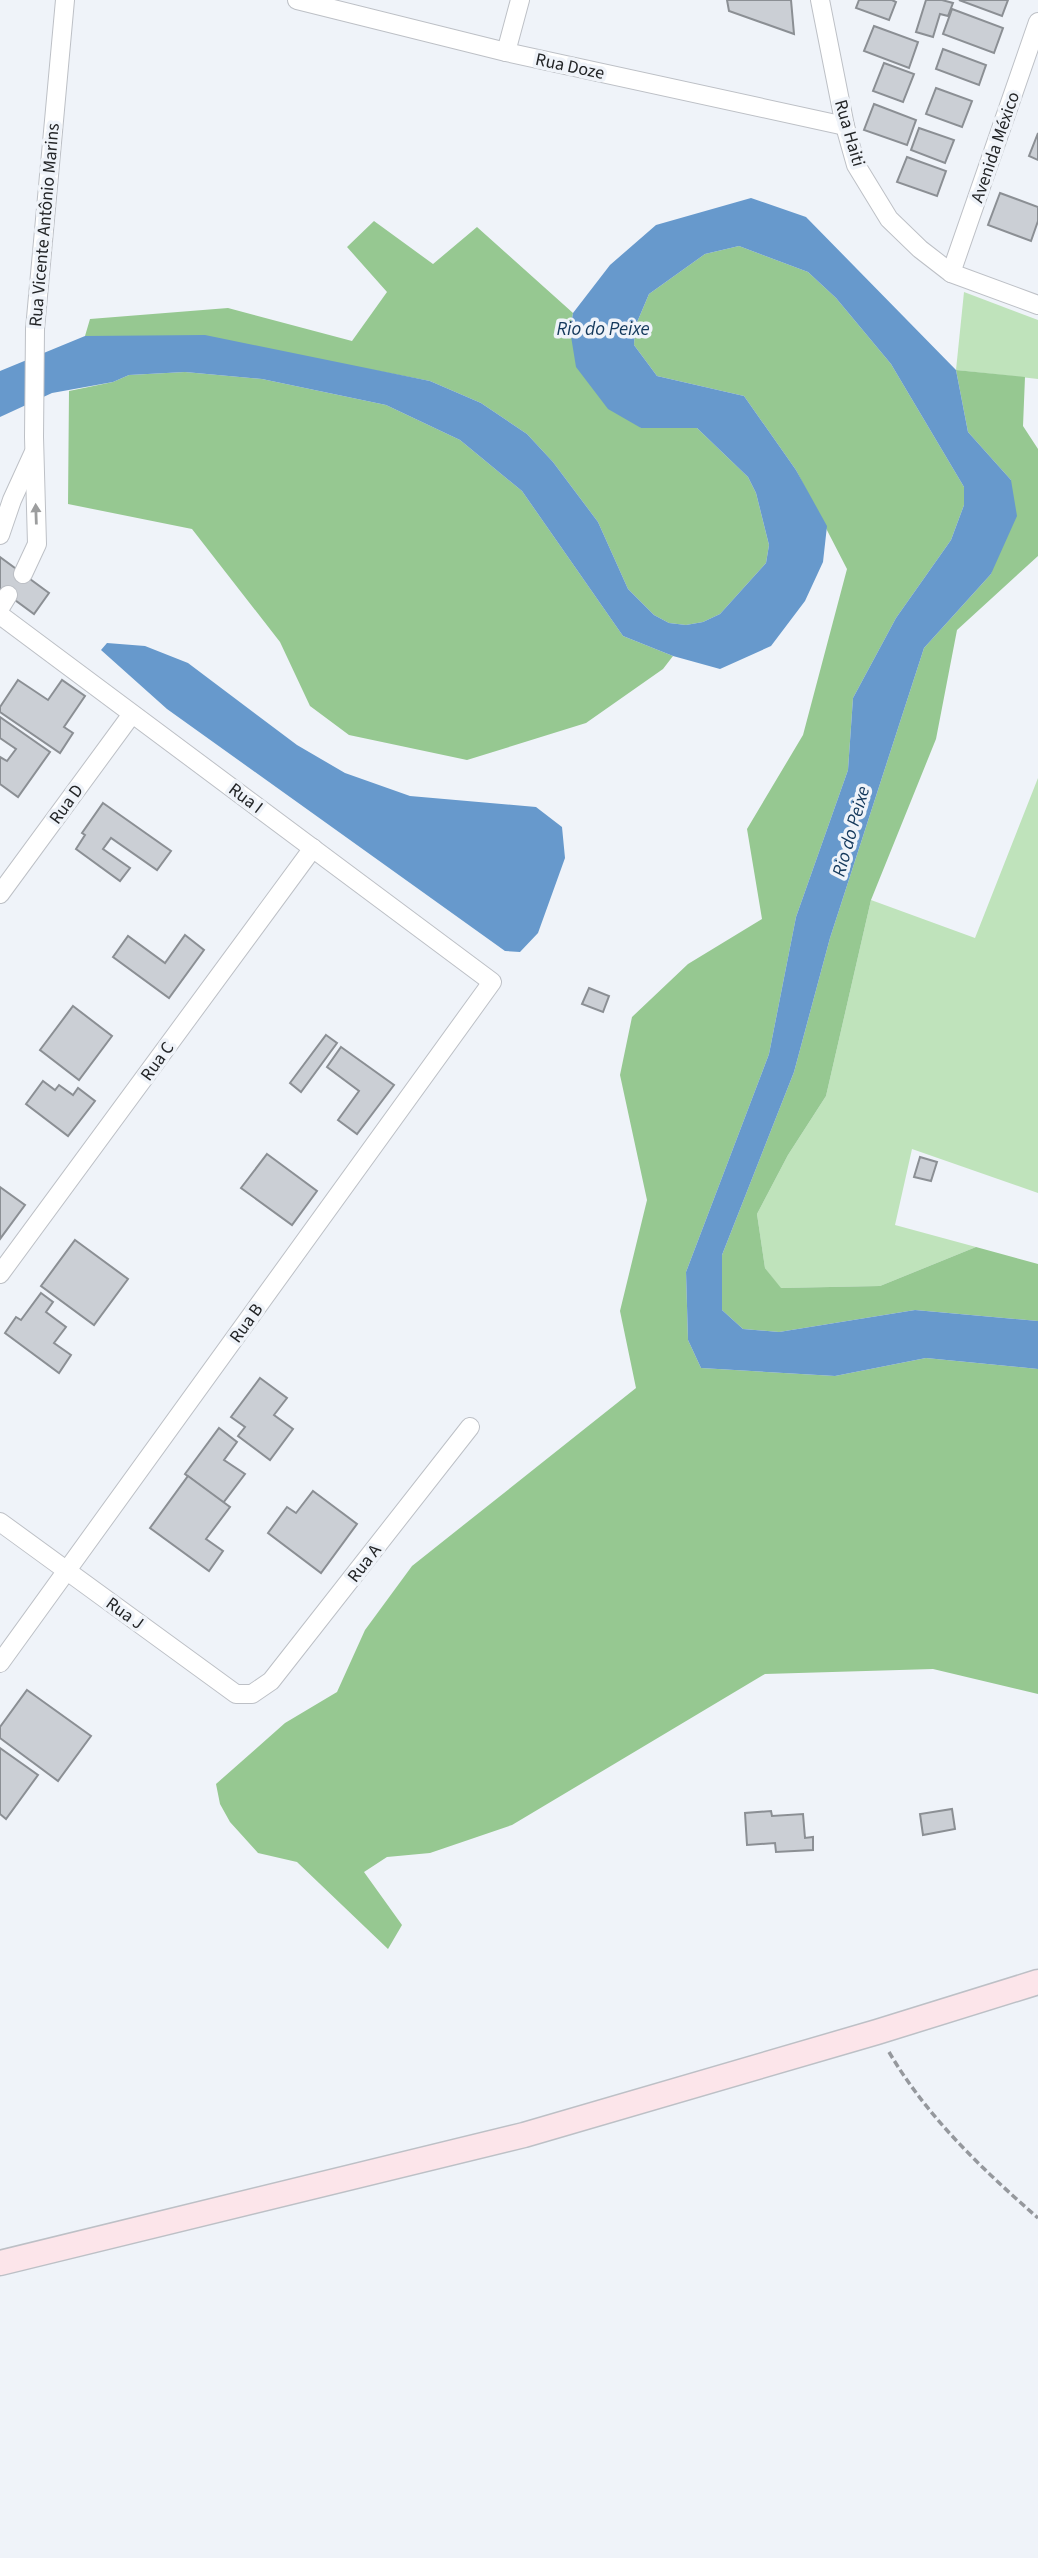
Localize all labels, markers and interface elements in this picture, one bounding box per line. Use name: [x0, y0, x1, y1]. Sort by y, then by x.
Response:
street label: Rua Doze: [533, 47, 607, 86]
street label: Avenida México: [965, 88, 1026, 206]
street label: Rua Haiti: [828, 97, 871, 169]
street label: Rua Vicente Antônio Marins: [23, 122, 66, 328]
water label: Rio do Peixe: [556, 316, 650, 343]
one-way arrow: [31, 503, 42, 525]
street label: Rua I: [223, 777, 268, 820]
street label: Rua D: [43, 779, 89, 829]
water label: Rio do Peixe: [826, 783, 877, 880]
street label: Rua C: [135, 1037, 180, 1086]
street label: Rua B: [224, 1298, 269, 1348]
street label: Rua A: [341, 1539, 387, 1588]
street label: Rua J: [101, 1591, 149, 1636]

